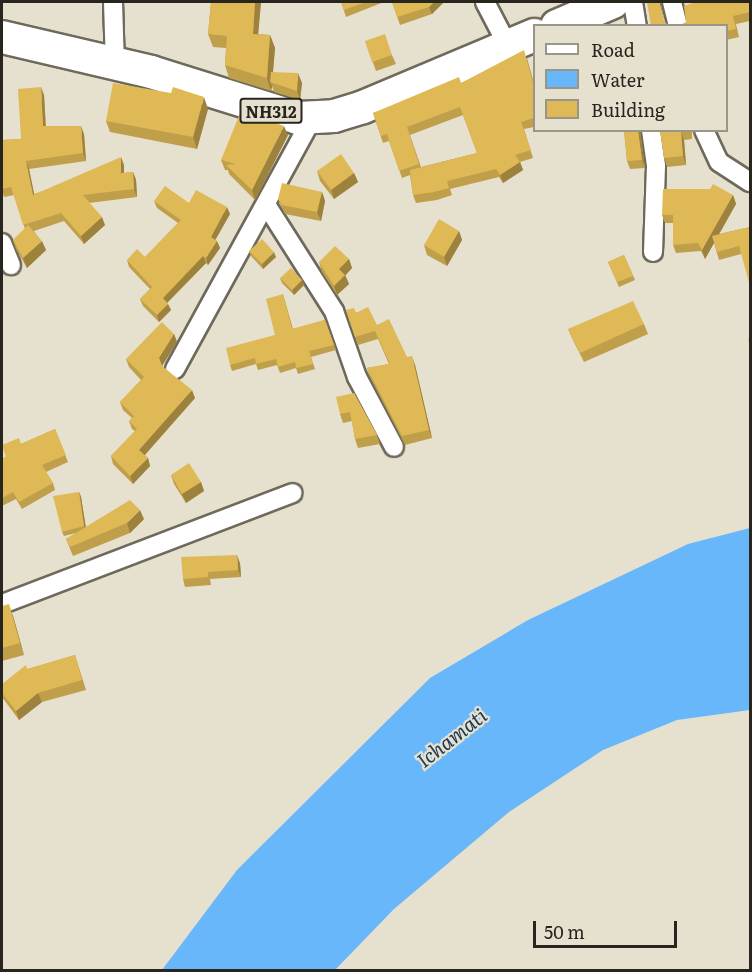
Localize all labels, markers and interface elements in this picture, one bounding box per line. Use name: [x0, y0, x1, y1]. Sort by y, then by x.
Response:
legend: [533, 24, 728, 132]
text: Road: [591, 36, 635, 63]
text: Water: [591, 66, 644, 93]
text: Building: [591, 96, 665, 123]
road number: NH312: [238, 98, 304, 124]
water label: Ichamati: [411, 702, 491, 772]
scale bar: [536, 909, 680, 947]
text: 50 m: [544, 918, 585, 945]

